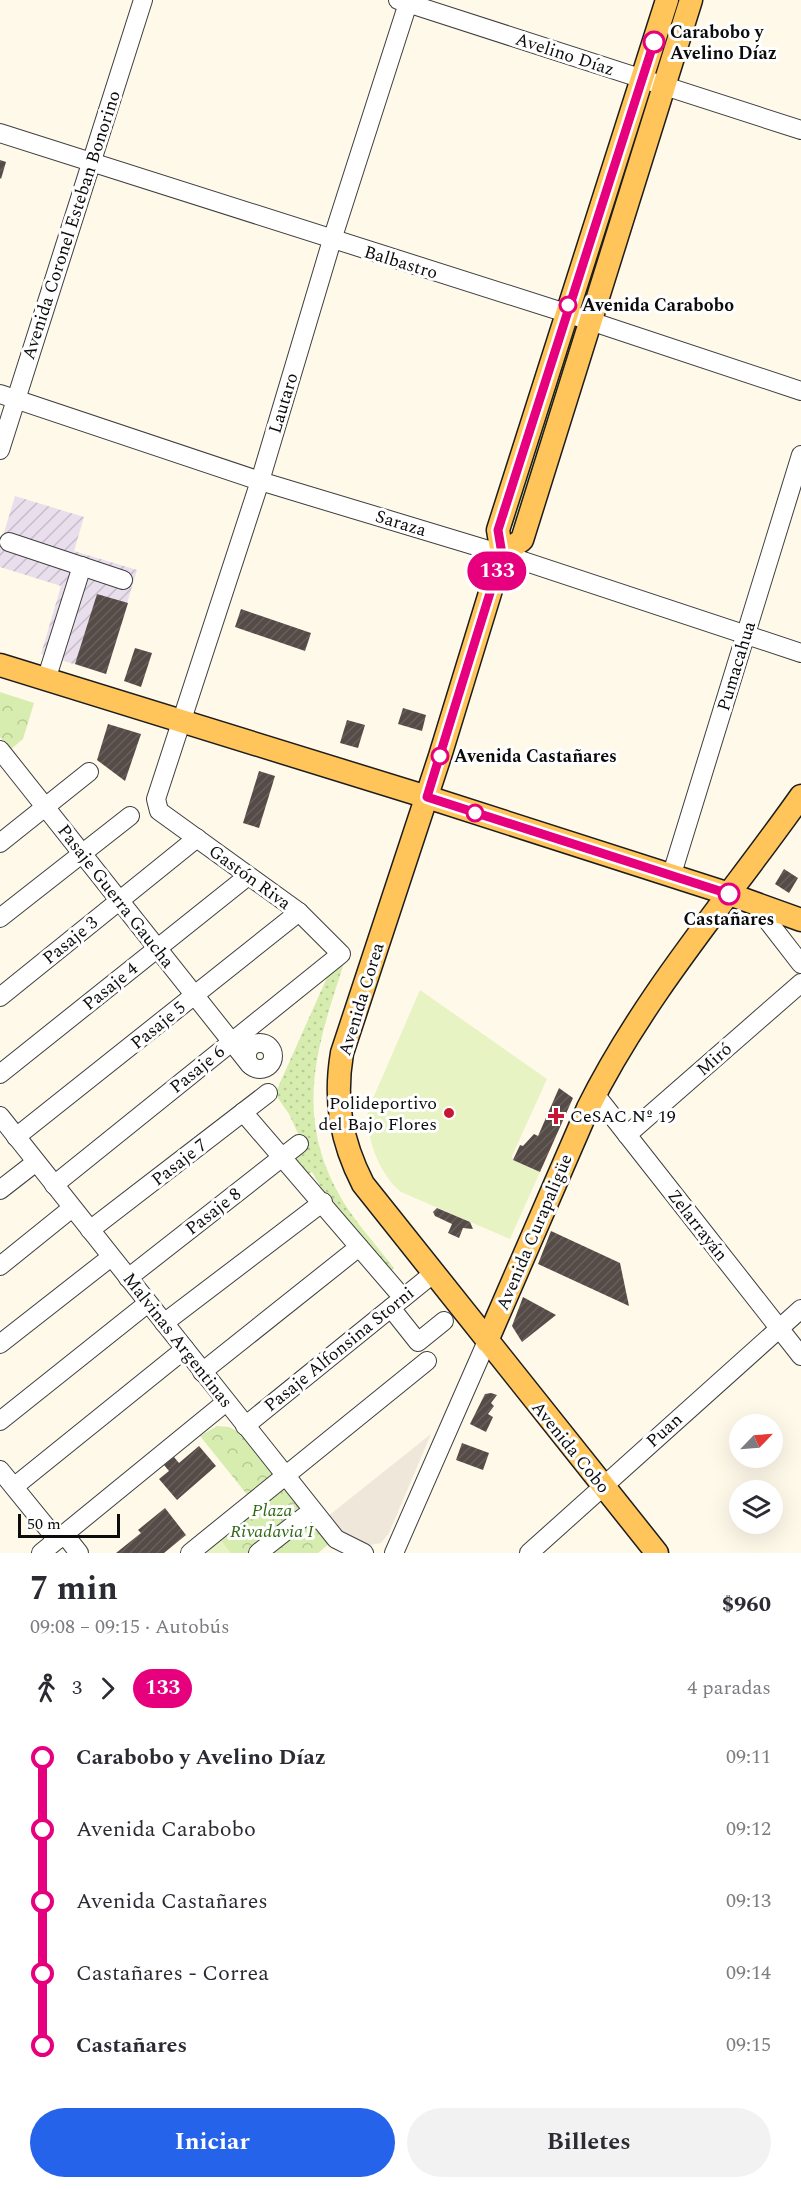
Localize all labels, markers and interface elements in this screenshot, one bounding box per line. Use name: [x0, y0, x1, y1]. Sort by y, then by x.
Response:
place label: Carabobo y Avelino Díaz: [670, 19, 777, 67]
street label: Avelino Díaz: [512, 26, 618, 83]
marker: Carabobo y Avelino Díaz: [643, 31, 665, 53]
street label: Avenida Coronel Esteban Bonorino: [15, 87, 128, 363]
street label: Balbastro: [361, 238, 441, 286]
place label: Avenida Carabobo: [582, 292, 734, 319]
marker: Avenida Carabobo: [559, 296, 577, 314]
street label: Lautaro: [261, 369, 305, 437]
street label: Saraza: [372, 503, 430, 544]
line badge: 133: [462, 552, 532, 590]
text: 133: [479, 555, 515, 587]
street label: Pumacahua: [710, 618, 763, 714]
place label: Avenida Castañares: [454, 743, 617, 770]
marker: Avenida Castañares: [431, 747, 449, 765]
unlabelled marker: [466, 804, 484, 822]
street label: Pasaje Guerra Gaucha: [51, 819, 181, 974]
street label: Gastón Riva: [203, 838, 297, 917]
marker: Castañares: [718, 883, 740, 905]
place label: Castañares: [684, 906, 774, 933]
street label: Pasaje 3: [37, 910, 104, 971]
street label: Avenida Corea: [331, 939, 392, 1059]
street label: Pasaje 4: [77, 956, 144, 1017]
street label: Pasaje 5: [125, 995, 192, 1056]
street label: Miró: [690, 1036, 738, 1083]
street label: Pasaje 6: [164, 1039, 231, 1100]
place label: Polideportivo del Bajo Flores: [319, 1090, 437, 1138]
place label: CeSAC Nº 19: [570, 1103, 676, 1130]
marker: Polideportivo del Bajo Flores: [442, 1106, 456, 1120]
marker: CeSAC Nº 19: [547, 1107, 565, 1125]
street label: Pasaje 7: [146, 1132, 213, 1193]
street label: Avenida Curapaligüe: [489, 1150, 580, 1315]
street label: Pasaje 8: [180, 1181, 247, 1242]
street label: Zelarrayán: [661, 1183, 734, 1267]
street label: Malvinas Argentinas: [116, 1267, 239, 1414]
street label: Pasaje Alfonsina Storni: [258, 1280, 420, 1419]
street label: Avenida Cobo: [525, 1395, 616, 1499]
street label: Puan: [640, 1407, 689, 1454]
north arrow: [729, 1414, 783, 1468]
map controls: [729, 1414, 783, 1534]
button: layers: [729, 1480, 783, 1534]
park label: Plaza Rivadavia I: [230, 1497, 315, 1545]
scale bar: [18, 1511, 120, 1538]
text: 50 m: [27, 1512, 61, 1536]
text: 7 min: [30, 1564, 118, 1614]
text: $960: [722, 1588, 771, 1621]
text: 09:08 – 09:15 · Autobús: [30, 1612, 230, 1642]
icon: walk: [30, 1672, 63, 1705]
icon: forward: [91, 1672, 124, 1705]
text: 133: [145, 1672, 180, 1704]
text: 3: [72, 1673, 82, 1703]
text: 4 paradas: [687, 1673, 771, 1703]
text: Carabobo y Avelino Díaz: [76, 1741, 326, 1774]
text: 09:11: [726, 1742, 771, 1772]
text: Avenida Carabobo: [76, 1813, 256, 1846]
text: 09:12: [726, 1814, 771, 1844]
text: Avenida Castañares: [76, 1885, 268, 1918]
text: 09:13: [726, 1886, 771, 1916]
text: Castañares - Correa: [76, 1957, 269, 1990]
text: 09:14: [726, 1958, 771, 1988]
text: Castañares: [76, 2029, 187, 2062]
text: 09:15: [726, 2030, 771, 2060]
button: Iniciar: [30, 2108, 395, 2177]
button: Billetes: [407, 2108, 771, 2177]

